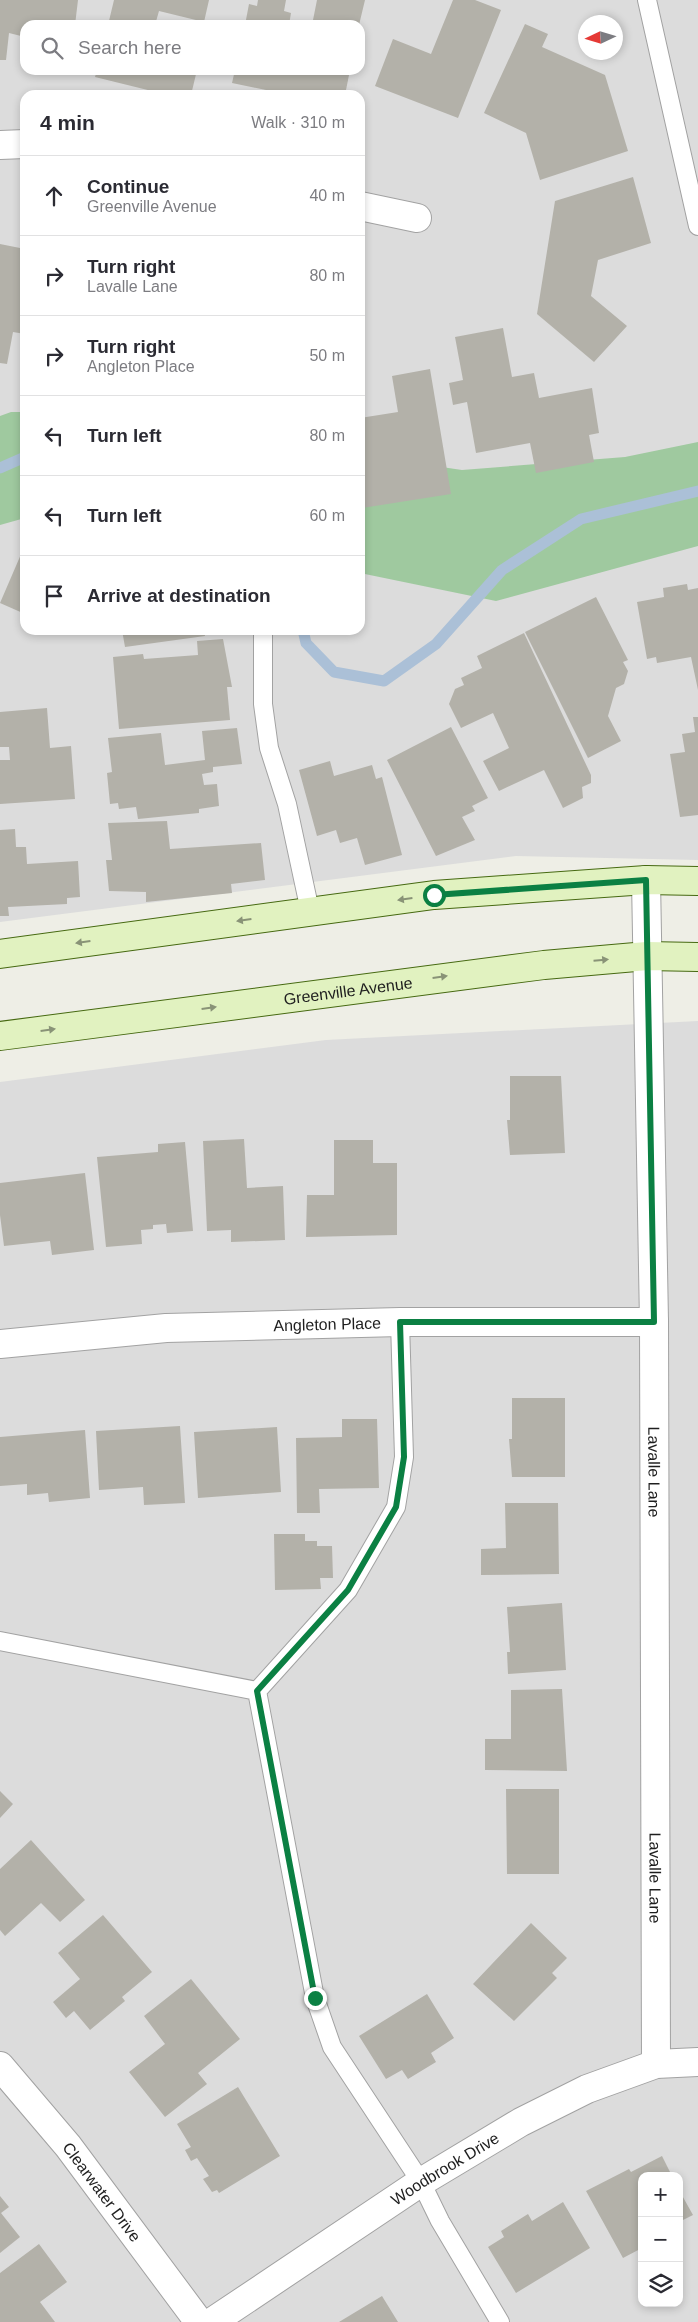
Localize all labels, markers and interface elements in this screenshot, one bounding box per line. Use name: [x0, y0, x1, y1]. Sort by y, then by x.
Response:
north arrow: [578, 15, 623, 60]
search box: [20, 20, 365, 75]
icon: search: [38, 34, 66, 62]
text: Search here: [78, 37, 182, 58]
text: 4 min: [40, 111, 95, 134]
text: Walk · 310 m: [251, 114, 345, 131]
text: Continue: [87, 176, 169, 197]
icon: ahead: [40, 182, 68, 210]
text: 40 m: [309, 187, 345, 204]
text: Greenville Avenue: [87, 198, 217, 215]
text: Turn right: [87, 256, 175, 277]
icon: right: [40, 262, 68, 290]
text: 80 m: [309, 267, 345, 284]
text: Lavalle Lane: [87, 278, 178, 295]
text: Turn right: [87, 336, 175, 357]
icon: right: [40, 342, 68, 370]
text: 50 m: [309, 347, 345, 364]
text: Angleton Place: [87, 358, 195, 375]
icon: left: [40, 422, 68, 450]
text: Turn left: [87, 425, 162, 446]
text: 80 m: [309, 427, 345, 444]
icon: left: [40, 502, 68, 530]
text: Turn left: [87, 505, 162, 526]
text: 60 m: [309, 507, 345, 524]
icon: arrive: [40, 582, 68, 610]
text: Arrive at destination: [87, 585, 271, 606]
route start: [423, 884, 446, 907]
one-way arrow: [397, 895, 413, 903]
one-way arrow: [236, 916, 252, 924]
one-way arrow: [75, 938, 91, 946]
one-way arrow: [594, 955, 610, 963]
one-way arrow: [432, 973, 448, 981]
street label: Greenville Avenue: [283, 974, 414, 1008]
one-way arrow: [202, 1004, 218, 1012]
one-way arrow: [41, 1025, 57, 1033]
street label: Angleton Place: [273, 1314, 381, 1334]
street label: Lavalle Lane: [645, 1426, 663, 1517]
street label: Lavalle Lane: [646, 1832, 664, 1923]
route end: [304, 1987, 327, 2010]
street label: Woodbrook Drive: [388, 2129, 502, 2209]
street label: Clearwater Drive: [59, 2139, 144, 2245]
map controls: [638, 2172, 683, 2307]
button: +: [638, 2172, 683, 2217]
button: −: [638, 2217, 683, 2262]
button: layers: [638, 2262, 683, 2307]

